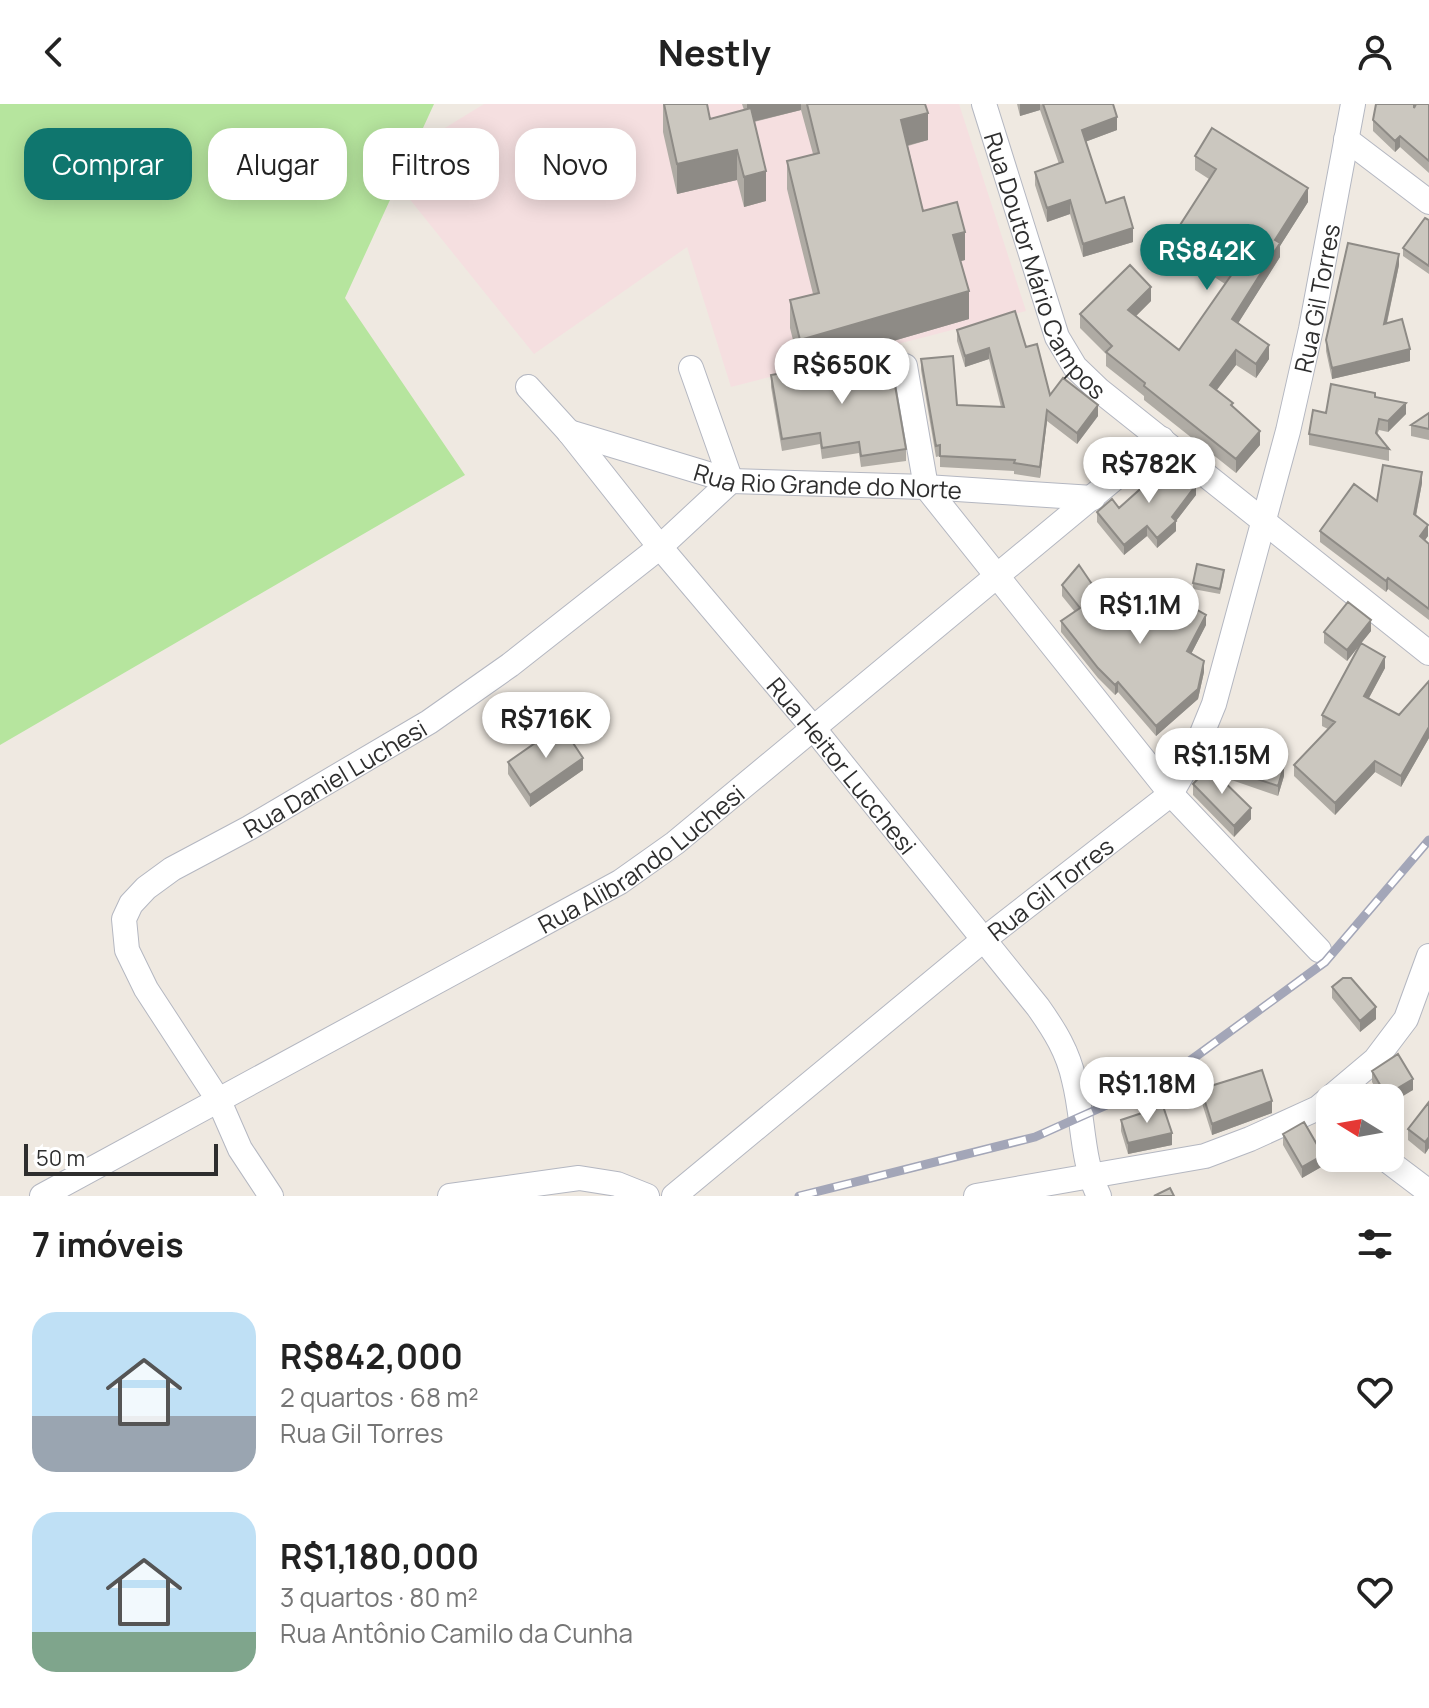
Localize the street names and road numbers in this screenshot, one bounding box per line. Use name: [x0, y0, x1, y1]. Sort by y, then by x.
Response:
street label: Rua Doutor Mário Campos: [977, 128, 1114, 406]
street label: Rua Gil Torres: [1285, 221, 1347, 376]
street label: Rua Rio Grande do Norte: [690, 454, 963, 506]
street label: Rua Heitor Lucchesi: [760, 670, 925, 861]
street label: Rua Daniel Luchesi: [237, 711, 432, 845]
street label: Rua Alibrando Luchesi: [532, 776, 751, 940]
street label: Rua Gil Torres: [980, 829, 1120, 947]

